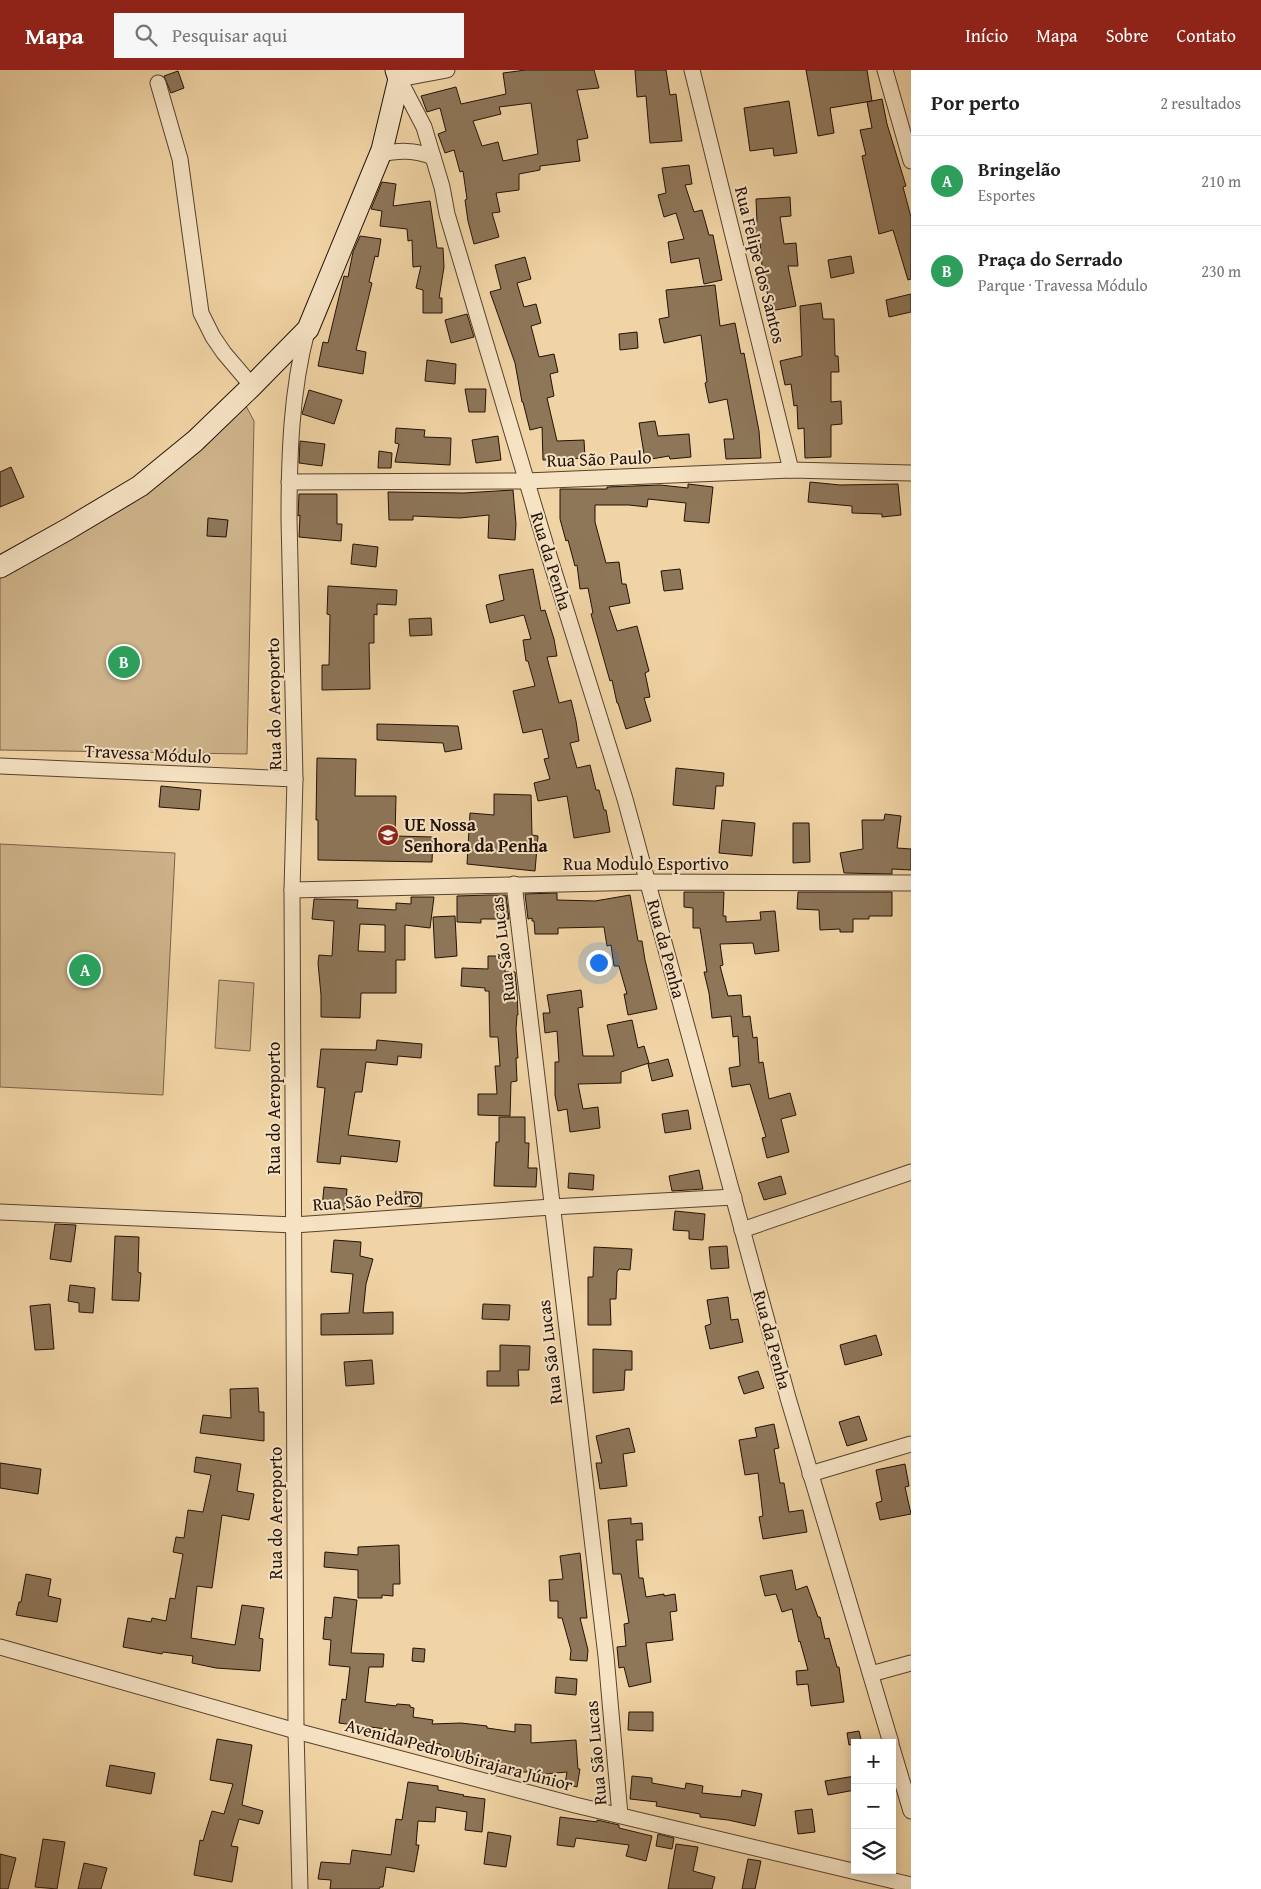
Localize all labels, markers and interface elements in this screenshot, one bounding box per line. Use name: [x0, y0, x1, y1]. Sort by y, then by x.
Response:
search box: [114, 13, 464, 58]
text: Mapa: [25, 18, 84, 53]
icon: search: [132, 21, 160, 49]
text: Pesquisar aqui: [172, 21, 287, 49]
text: Início: [965, 22, 1008, 49]
text: Mapa: [1036, 22, 1078, 49]
text: Sobre: [1106, 22, 1149, 49]
text: Contato: [1177, 22, 1236, 49]
text: Por perto: [931, 87, 1020, 118]
text: 2 resultados: [1160, 91, 1241, 115]
text: Bringelão: [978, 155, 1061, 183]
text: A: [942, 169, 952, 193]
text: 210 m: [1201, 169, 1241, 193]
street label: Rua Felipe dos Santos: [728, 183, 793, 346]
text: Esportes: [978, 183, 1035, 207]
text: Praça do Serrado: [978, 245, 1123, 273]
text: B: [942, 259, 952, 283]
text: 230 m: [1201, 259, 1241, 283]
text: Parque · Travessa Módulo: [978, 273, 1148, 297]
street label: Rua São Paulo: [546, 443, 652, 474]
street label: Rua da Penha: [524, 508, 579, 614]
street label: Rua do Aeroporto: [259, 637, 288, 771]
pin: B: [108, 643, 140, 681]
street label: Travessa Módulo: [84, 737, 212, 770]
place label: UE Nossa Senhora da Penha: [404, 811, 549, 859]
school or university icon: UE Nossa Senhora da Penha: [376, 823, 400, 847]
street label: Rua Modulo Esportivo: [563, 850, 729, 877]
street label: Rua São Lucas: [483, 895, 522, 1003]
street label: Rua da Penha: [640, 896, 693, 1002]
your location: [586, 950, 612, 976]
pin: A: [69, 951, 101, 989]
street label: Rua do Aeroporto: [260, 1042, 287, 1174]
street label: Rua São Pedro: [312, 1183, 420, 1218]
street label: Rua da Penha: [746, 1287, 799, 1393]
street label: Rua São Lucas: [530, 1298, 569, 1406]
street label: Rua do Aeroporto: [262, 1447, 289, 1579]
street label: Rua São Lucas: [577, 1699, 614, 1807]
street label: Avenida Pedro Ubirajara Júnior: [342, 1711, 576, 1798]
map controls: [851, 1739, 896, 1874]
button: +: [851, 1739, 896, 1784]
button: −: [851, 1784, 896, 1829]
button: layers: [851, 1829, 896, 1874]

